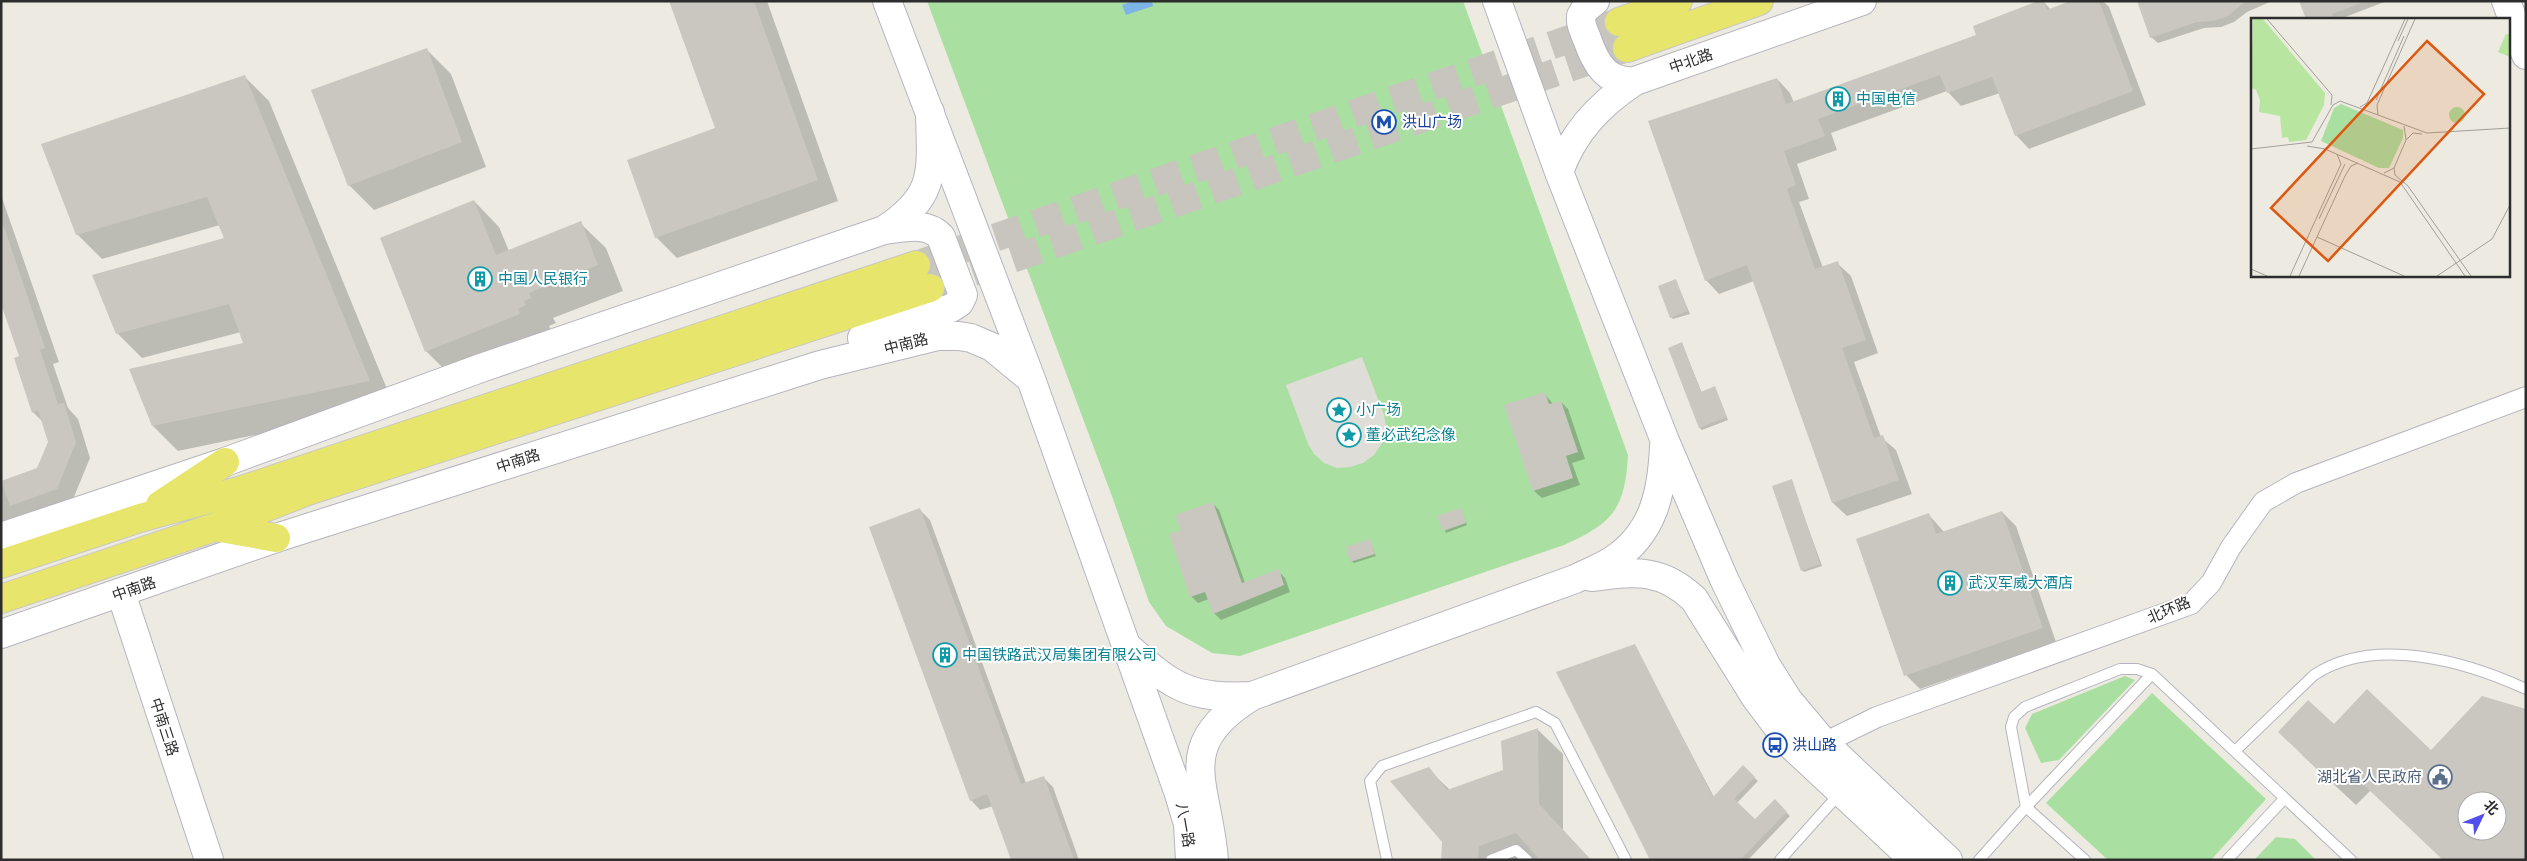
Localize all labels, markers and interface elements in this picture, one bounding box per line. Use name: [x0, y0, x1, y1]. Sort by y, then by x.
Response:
inset map: [2251, 18, 2510, 276]
street label: 中北路: [1667, 45, 1715, 77]
building icon: 中国电信: [1825, 86, 1851, 112]
place label: 中国电信: [1856, 90, 1916, 108]
metro station icon: 洪山广场: [1371, 109, 1397, 135]
place label: 洪山广场: [1402, 113, 1462, 131]
building icon: 中国人民银行: [467, 266, 493, 292]
place label: 中国人民银行: [498, 270, 588, 288]
street label: 中南路: [882, 330, 930, 358]
place icon: 小广场: [1326, 397, 1352, 423]
place label: 小广场: [1356, 401, 1401, 419]
place icon: 董必武纪念像: [1336, 422, 1362, 448]
place label: 董必武纪念像: [1366, 426, 1456, 444]
street label: 中南路: [494, 445, 542, 477]
building icon: 武汉军威大酒店: [1937, 570, 1963, 596]
street label: 中南路: [110, 573, 158, 605]
place label: 武汉军威大酒店: [1968, 574, 2073, 592]
street label: 北环路: [2145, 593, 2193, 627]
building icon: 中国铁路武汉局集团有限公司: [932, 642, 958, 668]
place label: 中国铁路武汉局集团有限公司: [962, 646, 1157, 664]
street label: 中南三路: [146, 696, 182, 758]
bus stop icon: 洪山路: [1762, 732, 1788, 758]
place label: 洪山路: [1792, 736, 1837, 754]
public building icon: 湖北省人民政府: [2427, 764, 2453, 790]
place label: 湖北省人民政府: [2317, 768, 2422, 786]
north arrow: [2457, 791, 2507, 841]
text: 北: [2480, 797, 2502, 818]
street label: 八一路: [1172, 801, 1198, 849]

